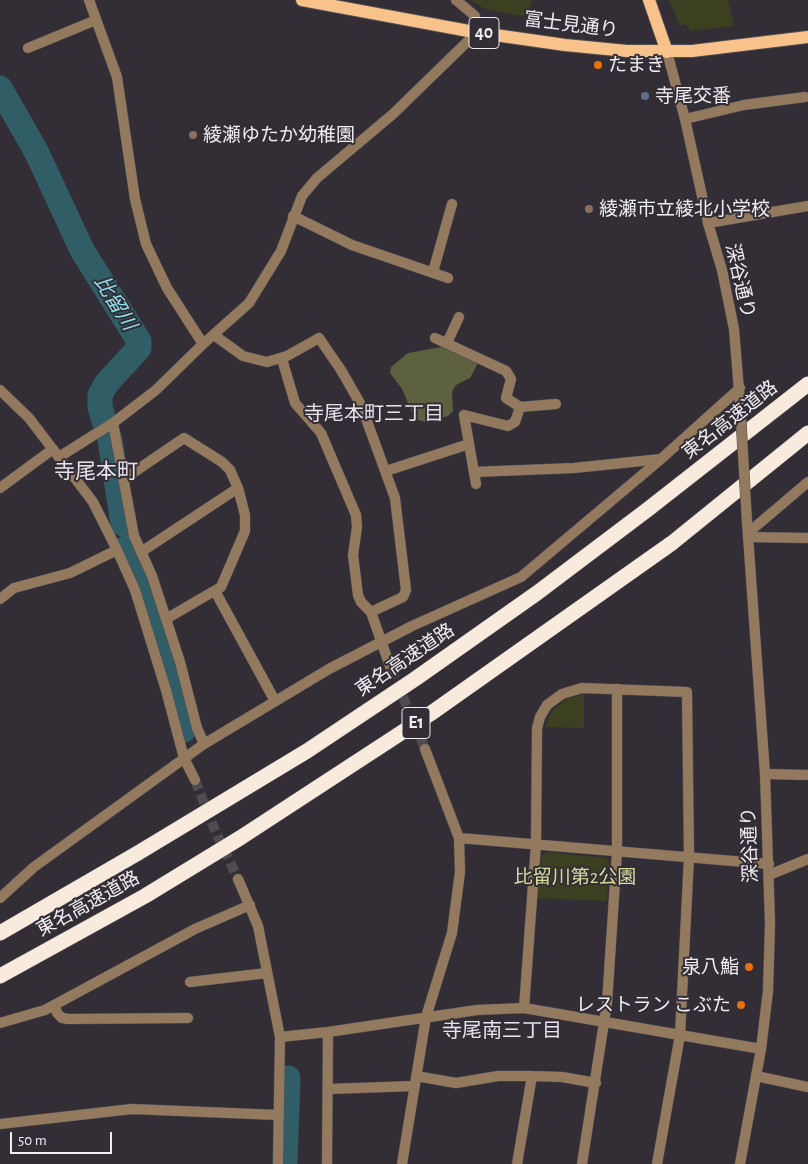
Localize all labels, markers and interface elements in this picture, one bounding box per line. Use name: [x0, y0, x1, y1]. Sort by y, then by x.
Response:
street label: 富士見通り: [522, 8, 620, 42]
road number: 40: [469, 17, 499, 48]
place label: たまき: [608, 54, 665, 76]
marker: たまき: [592, 59, 604, 71]
place label: 寺尾交番: [655, 85, 731, 107]
marker: 寺尾交番: [639, 90, 651, 102]
place label: 綾瀬ゆたか幼稚園: [203, 124, 355, 146]
marker: 綾瀬ゆたか幼稚園: [187, 129, 199, 141]
place label: 綾瀬市立綾北小学校: [599, 198, 770, 220]
marker: 綾瀬市立綾北小学校: [583, 203, 595, 215]
street label: 深谷通り: [720, 241, 760, 321]
water label: 比留川: [89, 271, 141, 335]
street label: 東名高速道路: [678, 376, 782, 464]
district label: 寺尾本町三丁目: [304, 402, 444, 426]
district label: 寺尾本町: [54, 459, 138, 485]
street label: 東名高速道路: [351, 619, 459, 701]
road number: E1: [402, 708, 430, 738]
street label: 深谷通り: [737, 807, 763, 883]
street label: 東名高速道路: [33, 866, 143, 942]
park label: 比留川第2公園: [514, 866, 636, 888]
place label: 泉八鮨: [682, 956, 739, 978]
marker: 泉八鮨: [743, 961, 755, 973]
place label: レストラン こぶた: [576, 994, 731, 1016]
marker: レストラン こぶた: [735, 999, 747, 1011]
district label: 寺尾南三丁目: [442, 1019, 562, 1043]
scale bar: [12, 1122, 115, 1154]
text: 50 m: [18, 1133, 47, 1148]

